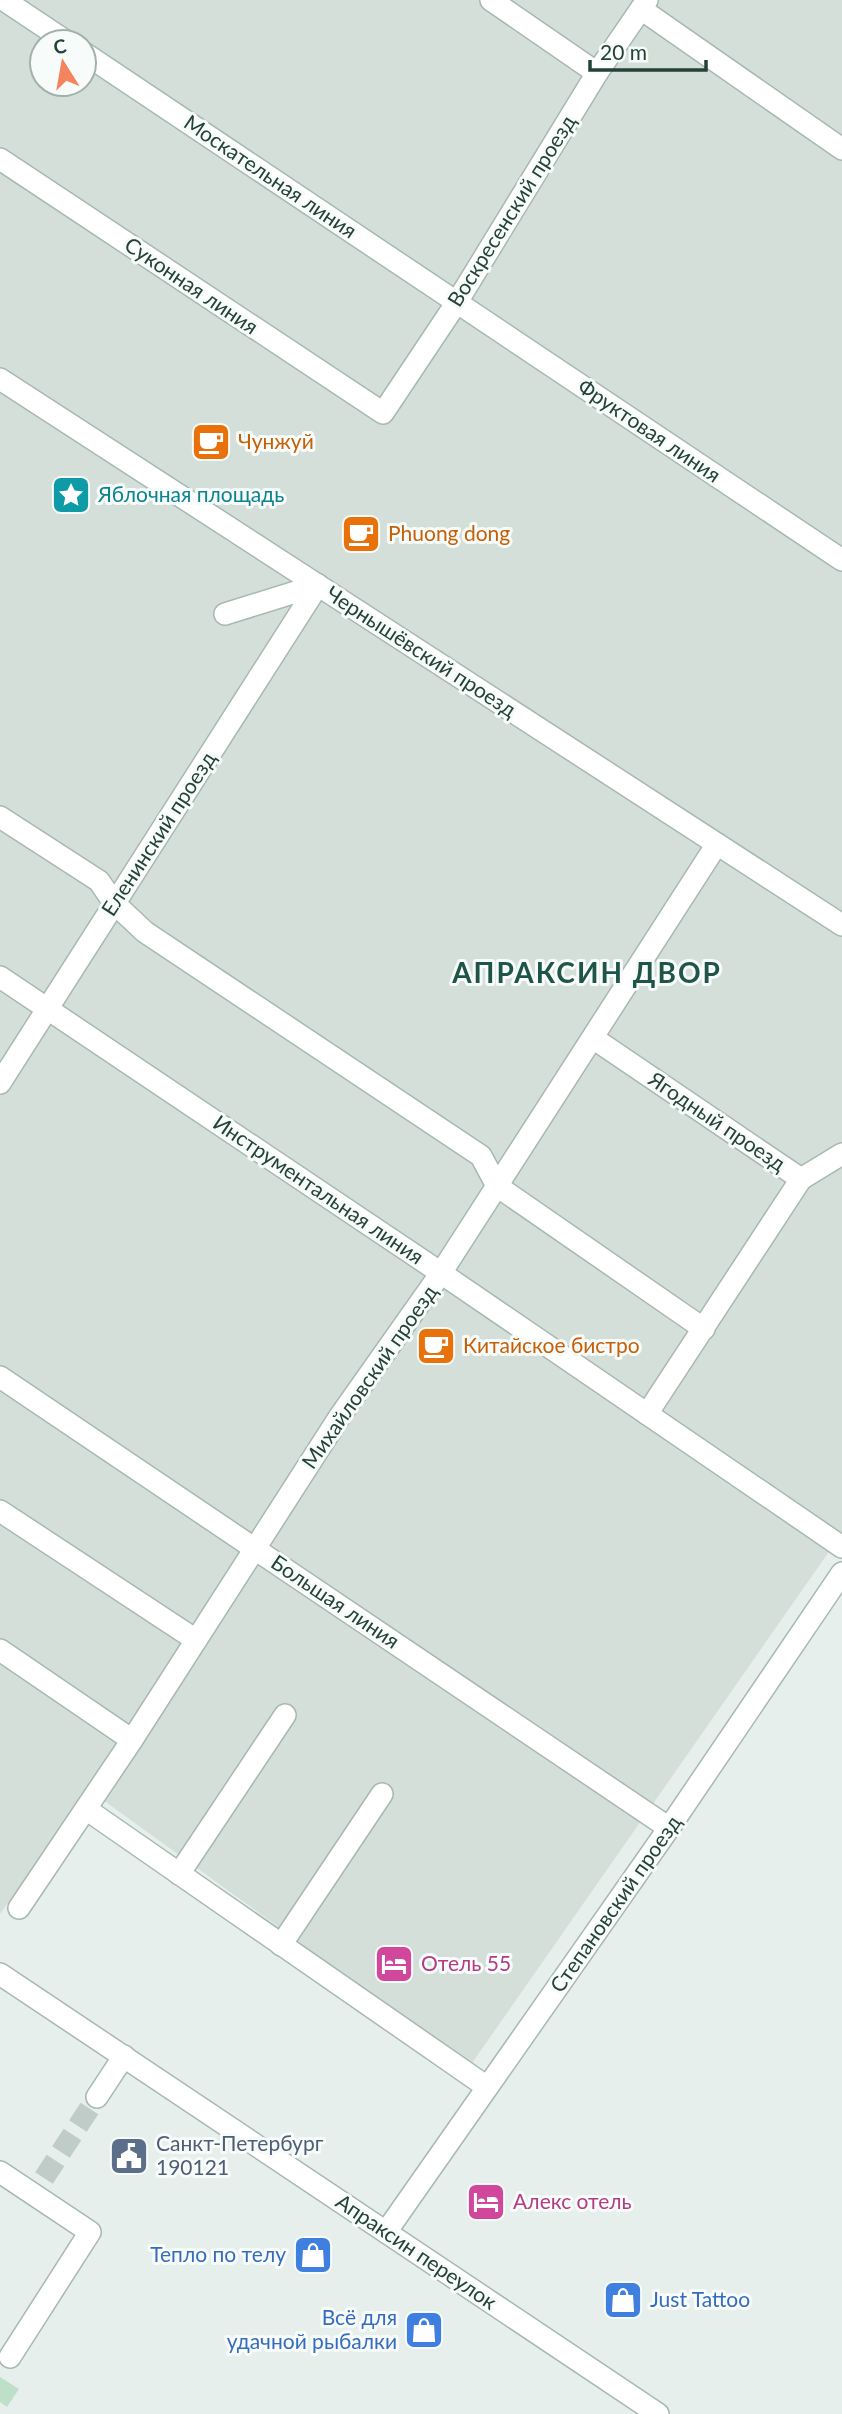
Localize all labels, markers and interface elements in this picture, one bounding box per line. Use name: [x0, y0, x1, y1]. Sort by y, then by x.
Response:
north arrow: [28, 28, 98, 98]
scale bar: [590, 28, 706, 72]
text: С: [51, 33, 68, 58]
text: 20 m: [600, 39, 647, 64]
street label: Москательная линия: [180, 109, 362, 243]
street label: Воскресенский проезд: [442, 110, 580, 311]
street label: Суконная линия: [120, 231, 263, 339]
street label: Фруктовая линия: [574, 373, 726, 487]
cafe icon: Чунжуй: [190, 421, 232, 463]
place label: Чунжуй: [238, 428, 314, 453]
place icon: Яблочная площадь: [50, 474, 92, 516]
place label: Яблочная площадь: [97, 481, 284, 506]
cafe icon: Phuong dong: [340, 513, 382, 555]
place label: Phuong dong: [388, 520, 510, 545]
street label: Чернышёвский проезд: [322, 580, 522, 722]
street label: Еленинский проезд: [95, 746, 220, 920]
district label: АПРАКСИН ДВОР: [451, 955, 722, 989]
street label: Ягодный проезд: [644, 1065, 791, 1176]
street label: Инструментальная линия: [209, 1109, 429, 1269]
street label: Михайловский проезд: [296, 1280, 442, 1473]
cafe icon: Китайское бистро: [415, 1325, 457, 1367]
place label: Китайское бистро: [463, 1332, 640, 1357]
street label: Большая линия: [267, 1549, 405, 1653]
street label: Степановский проезд: [544, 1810, 685, 1997]
hotel icon: Отель 55: [373, 1943, 415, 1985]
place label: Отель 55: [421, 1950, 511, 1975]
place label: Санкт-Петербург 190121: [156, 2130, 324, 2179]
public building icon: Санкт-Петербург 190121: [108, 2135, 150, 2177]
hotel icon: Алекс отель: [465, 2181, 507, 2223]
street label: Апраксин переулок: [332, 2188, 502, 2314]
place label: Алекс отель: [513, 2188, 632, 2213]
shop icon: Тепло по телу: [292, 2234, 334, 2276]
place label: Тепло по телу: [150, 2241, 286, 2266]
shop icon: Just Tattoo: [602, 2279, 644, 2321]
place label: Just Tattoo: [650, 2286, 750, 2311]
place label: Всё для удачной рыбалки: [227, 2304, 397, 2353]
shop icon: Всё для удачной рыбалки: [403, 2309, 445, 2351]

